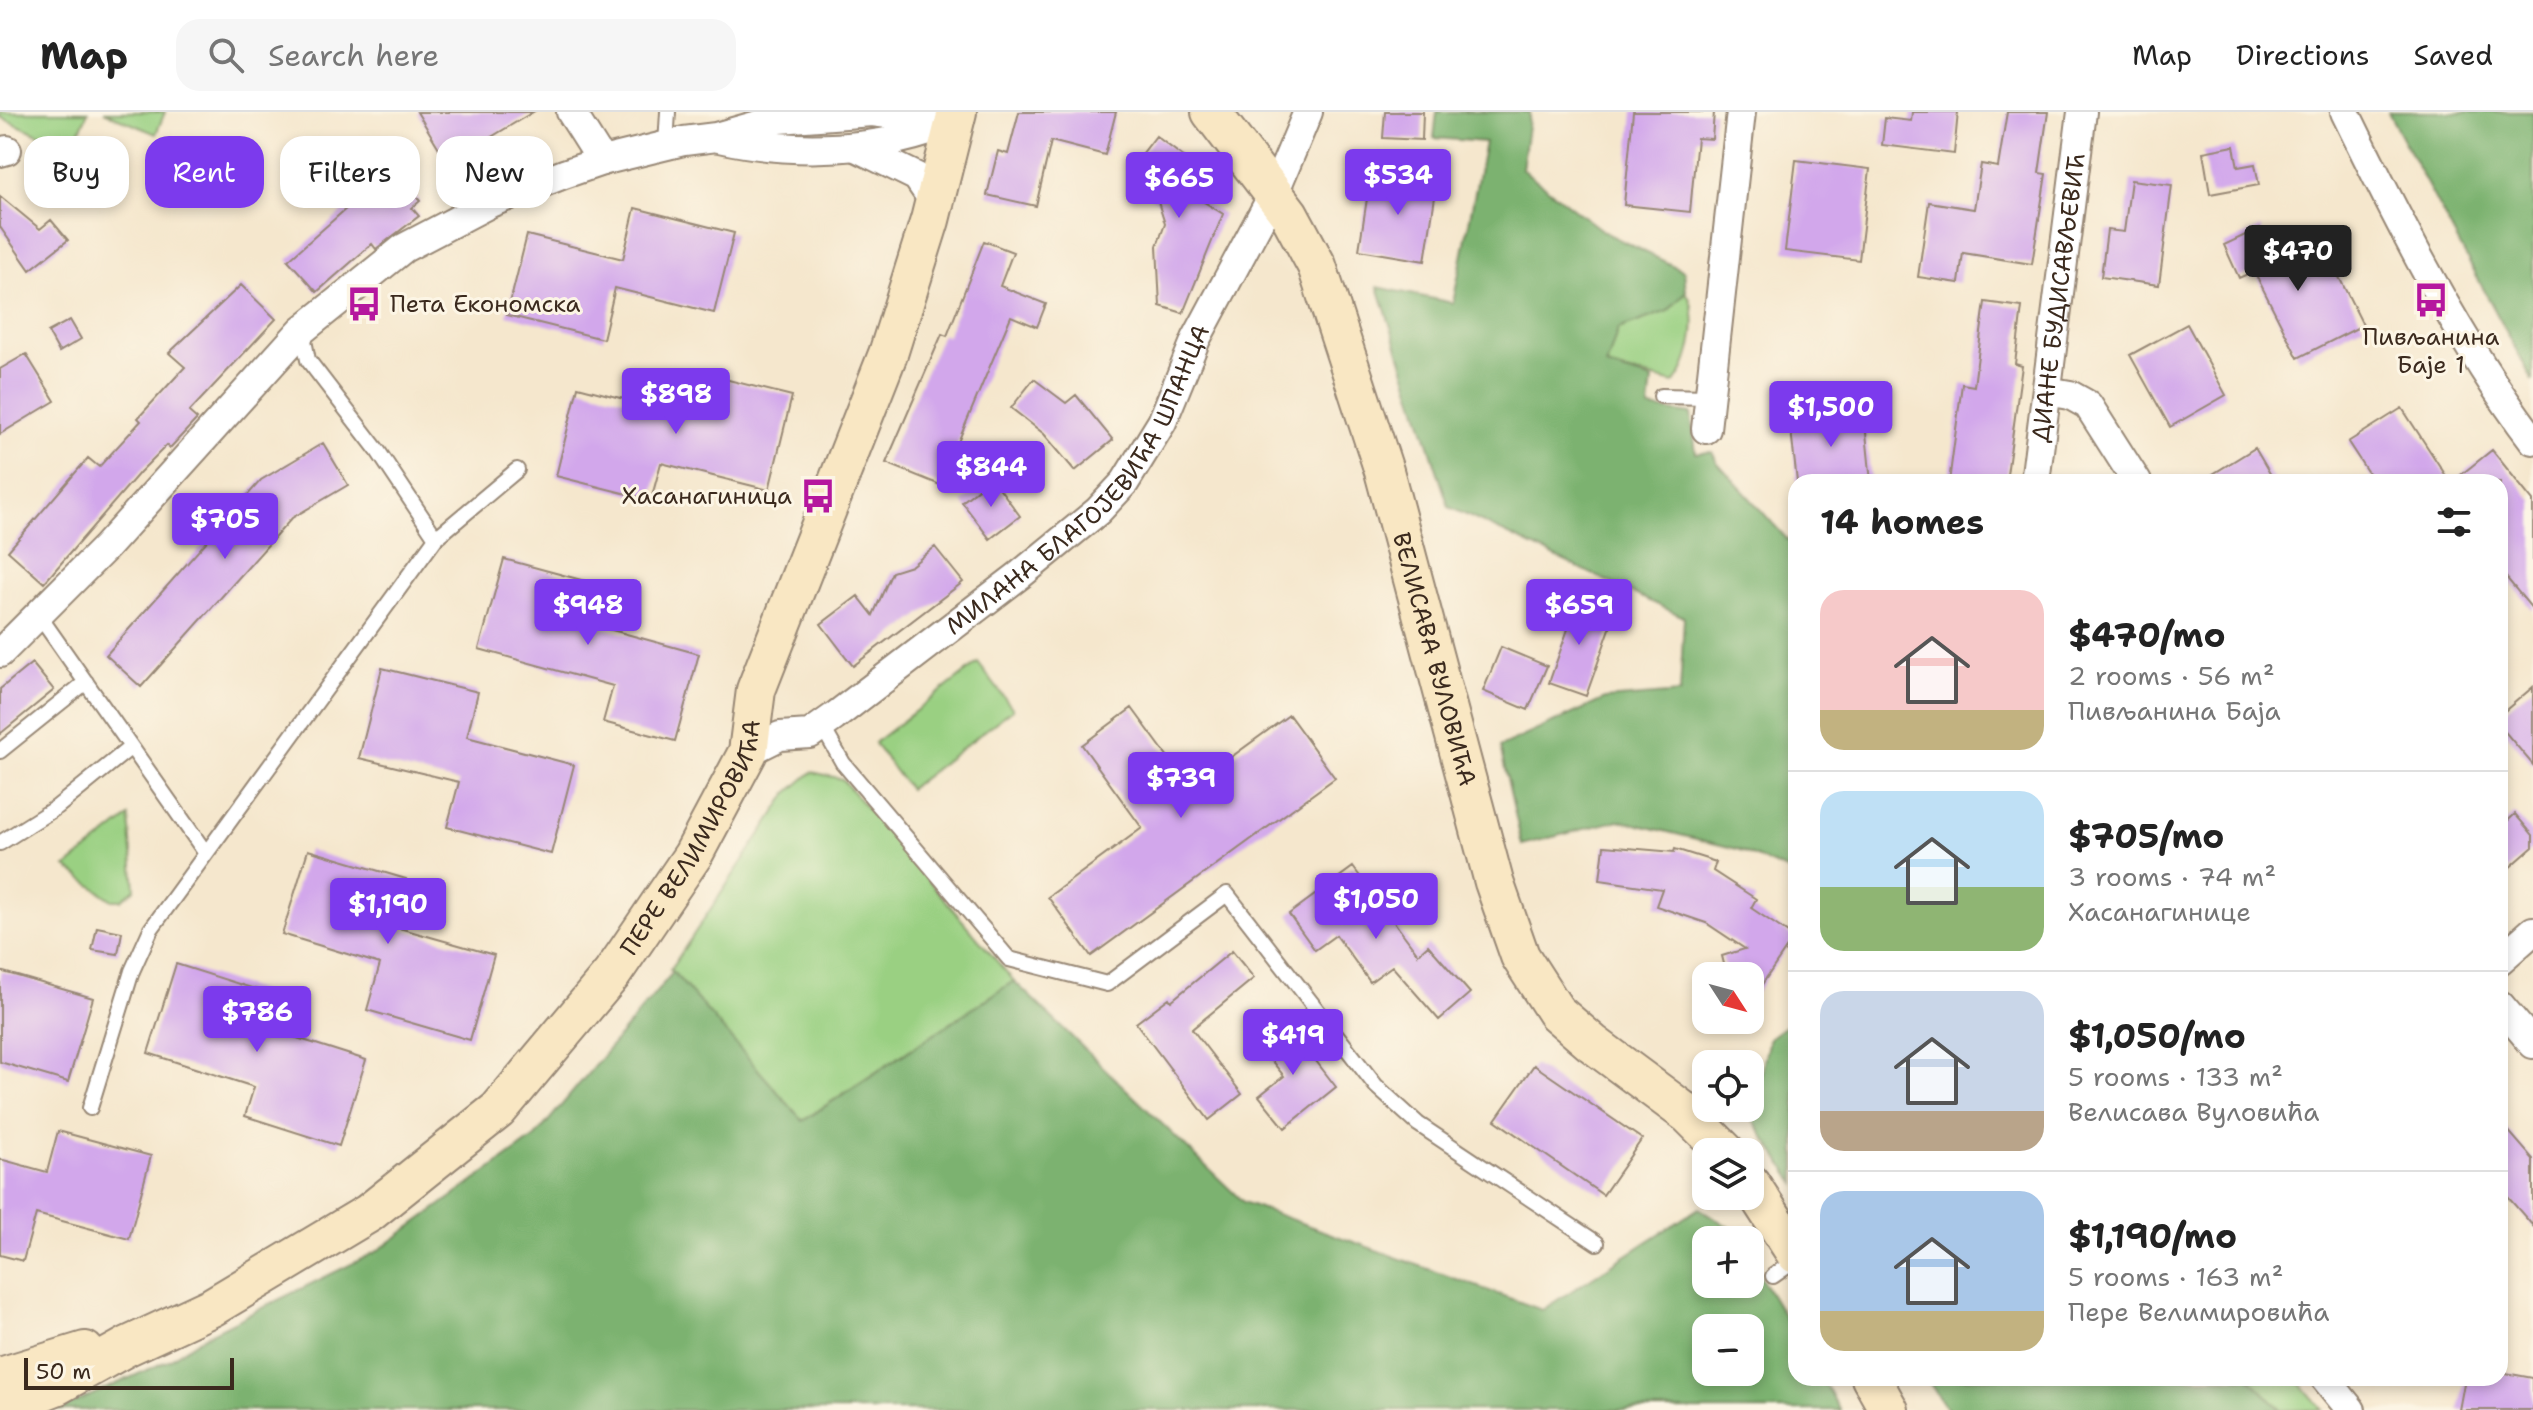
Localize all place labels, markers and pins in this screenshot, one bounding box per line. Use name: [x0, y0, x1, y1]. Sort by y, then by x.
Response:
pin: $534: [1351, 149, 1445, 217]
pin: $665: [1132, 152, 1226, 220]
pin: $470: [2251, 225, 2345, 293]
bus stop icon: Пивљанина Баје 1: [2412, 281, 2450, 319]
bus stop icon: Пета Економска: [345, 285, 383, 323]
place label: Пета Економска: [390, 288, 581, 320]
place label: Пивљанина Баје 1: [2363, 321, 2499, 381]
pin: $898: [629, 368, 723, 436]
pin: $1,500: [1766, 381, 1896, 449]
pin: $844: [944, 441, 1038, 509]
bus stop icon: Хасанагиница: [799, 477, 837, 515]
place label: Хасанагиница: [622, 480, 792, 512]
pin: $705: [178, 493, 272, 561]
pin: $948: [541, 579, 635, 647]
pin: $659: [1532, 579, 1626, 647]
pin: $739: [1134, 752, 1228, 820]
pin: $1,050: [1311, 873, 1441, 941]
pin: $1,190: [323, 878, 453, 946]
pin: $786: [210, 986, 304, 1054]
pin: $419: [1246, 1009, 1340, 1077]

